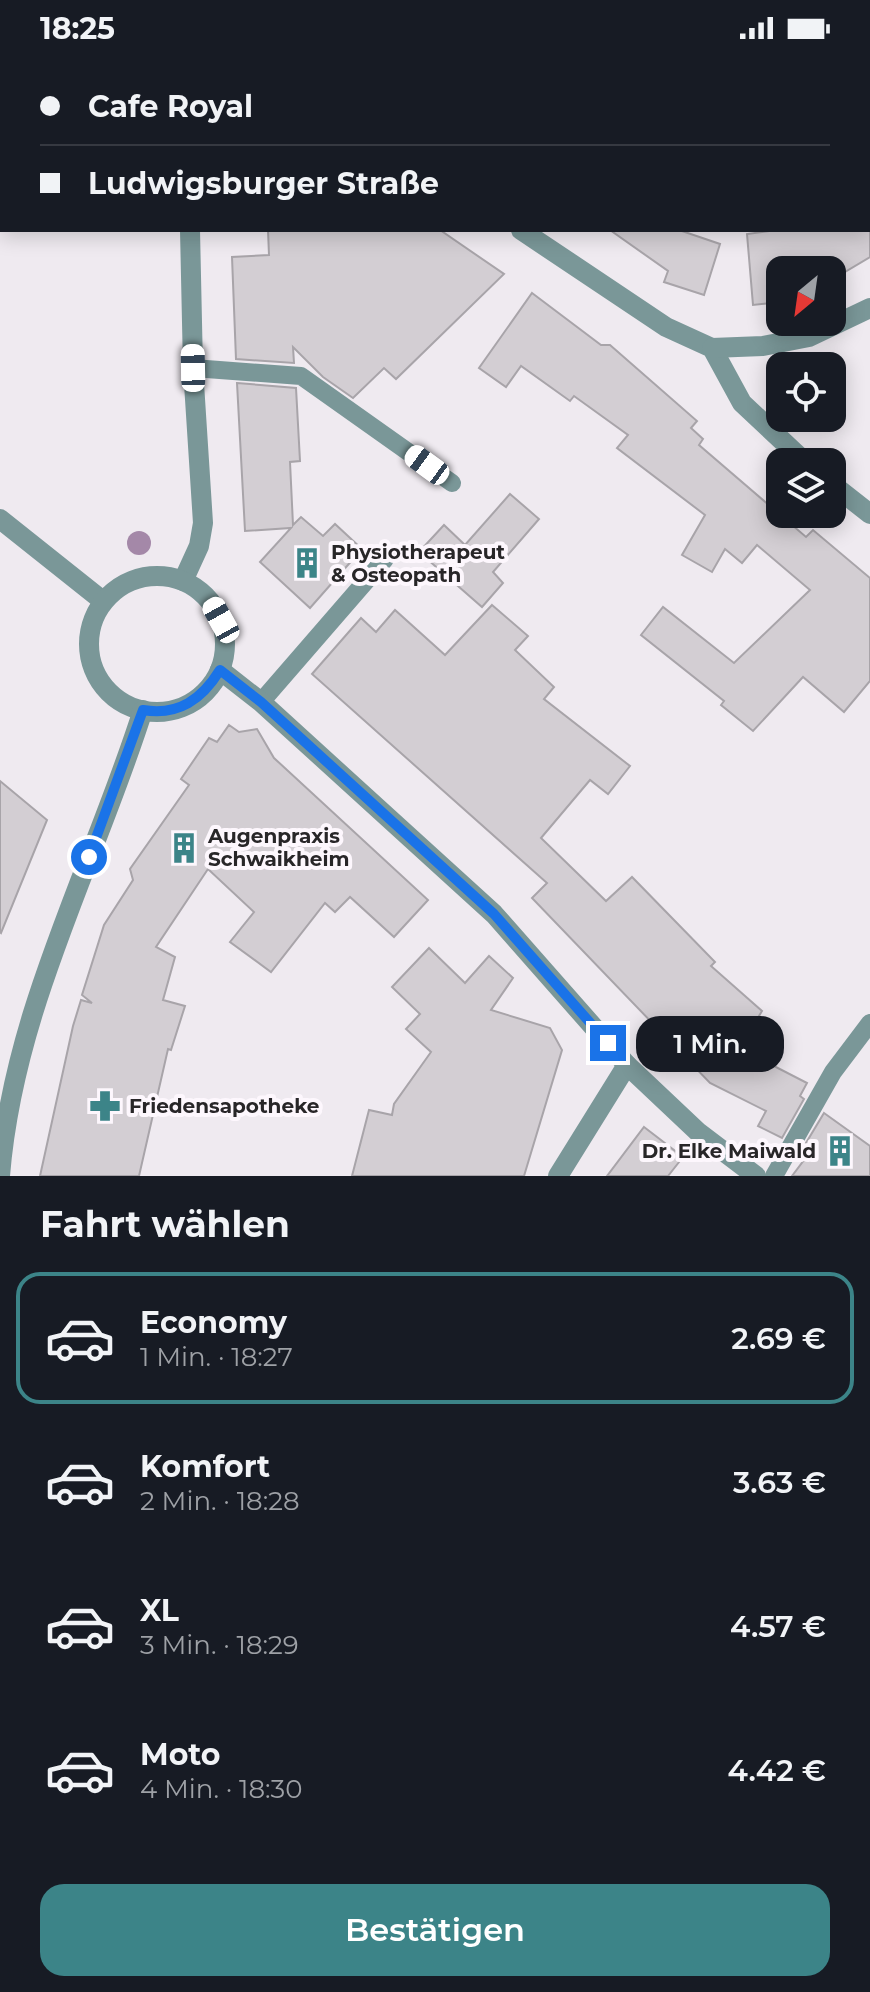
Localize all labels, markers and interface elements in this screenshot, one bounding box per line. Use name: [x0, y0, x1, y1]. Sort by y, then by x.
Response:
text: 18:25: [40, 10, 115, 47]
text: Cafe Royal: [88, 88, 253, 125]
text: Ludwigsburger Straße: [88, 165, 439, 202]
north arrow: [766, 256, 846, 336]
map controls: [766, 256, 846, 528]
car: [181, 344, 205, 392]
button: locate: [766, 352, 846, 432]
car: [401, 441, 453, 489]
button: layers: [766, 448, 846, 528]
place label: Physiotherapeut & Osteopath: [331, 540, 505, 587]
building icon: Physiotherapeut & Osteopath: [290, 546, 324, 580]
car: [199, 593, 243, 647]
place label: Augenpraxis Schwaikheim: [207, 824, 349, 871]
building icon: Augenpraxis Schwaikheim: [167, 831, 201, 865]
route start: [71, 839, 107, 875]
callout: 1 Min.: [636, 1015, 784, 1071]
route end: [590, 1025, 626, 1061]
text: 1 Min.: [673, 1028, 747, 1060]
pharmacy icon: Friedensapotheke: [88, 1089, 122, 1123]
place label: Friedensapotheke: [129, 1094, 319, 1118]
building icon: Dr. Elke Maiwald: [823, 1134, 857, 1168]
place label: Dr. Elke Maiwald: [642, 1139, 816, 1163]
text: Fahrt wählen: [40, 1202, 290, 1246]
icon: car: [44, 1302, 116, 1374]
text: Economy: [140, 1304, 287, 1341]
text: 2.69 €: [731, 1320, 826, 1357]
text: 1 Min. · 18:27: [140, 1341, 293, 1373]
icon: car: [44, 1446, 116, 1518]
text: Komfort: [140, 1448, 270, 1485]
text: 3.63 €: [733, 1464, 826, 1501]
text: 2 Min. · 18:28: [140, 1485, 300, 1517]
icon: car: [44, 1590, 116, 1662]
text: XL: [140, 1592, 179, 1629]
text: 4.57 €: [730, 1608, 826, 1645]
text: 3 Min. · 18:29: [140, 1629, 299, 1661]
icon: car: [44, 1734, 116, 1806]
text: Moto: [140, 1736, 221, 1773]
text: 4.42 €: [728, 1752, 826, 1789]
text: 4 Min. · 18:30: [140, 1773, 302, 1805]
button: Bestätigen: [40, 1884, 830, 1976]

